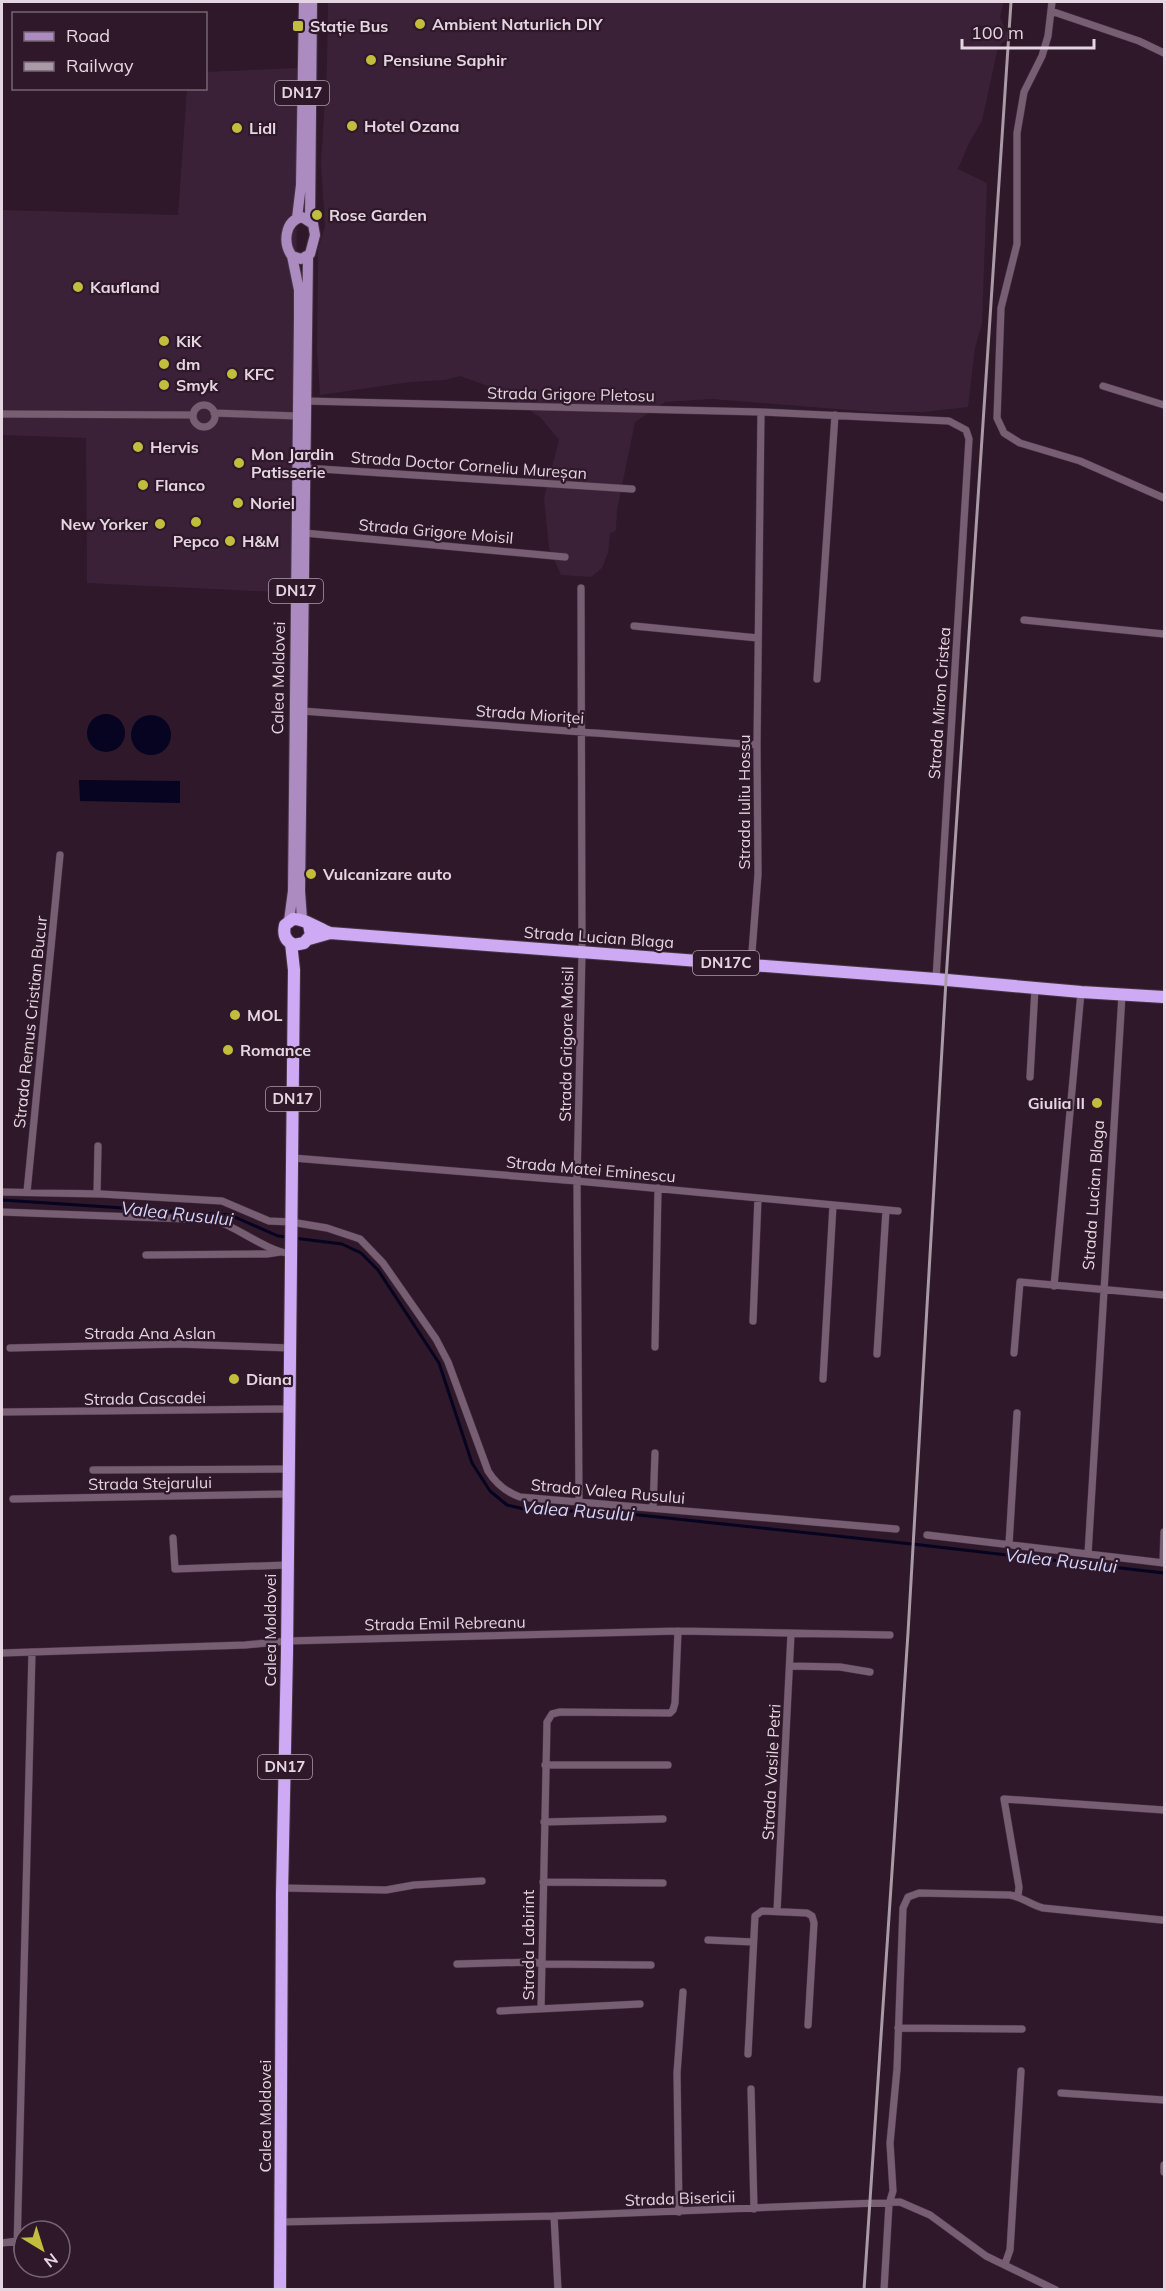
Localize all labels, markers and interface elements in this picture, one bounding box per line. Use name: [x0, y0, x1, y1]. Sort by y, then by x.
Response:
legend: [12, 12, 207, 90]
scale bar: [962, 12, 1094, 50]
place label: Ambient Naturlich DIY: [432, 14, 603, 34]
place label: Stație Bus: [310, 16, 388, 37]
marker: Ambient Naturlich DIY: [413, 17, 427, 31]
marker: Stație Bus: [291, 19, 305, 33]
text: 100 m: [971, 21, 1024, 44]
text: Road: [66, 24, 110, 47]
place label: Pensiune Saphir: [383, 50, 507, 70]
marker: Pensiune Saphir: [364, 53, 378, 67]
text: Railway: [66, 54, 134, 77]
road number: DN17: [275, 81, 329, 105]
place label: Hotel Ozana: [364, 116, 460, 136]
place label: Lidl: [249, 118, 276, 138]
marker: Hotel Ozana: [345, 119, 359, 133]
marker: Lidl: [230, 121, 244, 135]
place label: Rose Garden: [329, 205, 427, 225]
marker: Rose Garden: [310, 208, 324, 222]
place label: Kaufland: [90, 277, 160, 297]
marker: Kaufland: [71, 280, 85, 294]
place label: KiK: [176, 331, 203, 351]
marker: KiK: [157, 334, 171, 348]
place label: dm: [176, 354, 200, 374]
marker: dm: [157, 357, 171, 371]
place label: KFC: [244, 364, 275, 384]
marker: KFC: [225, 367, 239, 381]
place label: Smyk: [176, 375, 219, 395]
marker: Smyk: [157, 378, 171, 392]
street label: Strada Grigore Pletosu: [487, 383, 655, 405]
place label: Hervis: [150, 437, 199, 457]
marker: Hervis: [131, 440, 145, 454]
place label: Mon Jardin Patisserie: [251, 444, 334, 482]
street label: Strada Doctor Corneliu Mureșan: [350, 447, 588, 483]
marker: Mon Jardin Patisserie: [232, 456, 246, 470]
place label: Flanco: [155, 475, 205, 495]
marker: Flanco: [136, 478, 150, 492]
place label: Noriel: [250, 493, 295, 513]
marker: Noriel: [231, 496, 245, 510]
place label: New Yorker: [61, 514, 149, 534]
street label: Strada Grigore Moisil: [358, 514, 514, 548]
marker: Pepco: [189, 515, 203, 529]
marker: New Yorker: [153, 517, 167, 531]
place label: Pepco: [173, 531, 219, 551]
place label: H&M: [242, 531, 279, 551]
marker: H&M: [223, 534, 237, 548]
road number: DN17: [269, 579, 323, 603]
street label: Calea Moldovei: [267, 621, 289, 735]
street label: Strada Miron Cristea: [924, 626, 954, 780]
street label: Strada Mioriței: [475, 700, 585, 728]
street label: Strada Iuliu Hossu: [734, 734, 754, 870]
place label: Vulcanizare auto: [322, 864, 452, 884]
marker: Vulcanizare auto: [304, 867, 318, 881]
street label: Strada Remus Cristian Bucur: [9, 915, 51, 1129]
street label: Strada Lucian Blaga: [523, 922, 675, 952]
road number: DN17C: [693, 951, 759, 975]
street label: Strada Grigore Moisil: [555, 966, 577, 1122]
place label: MOL: [247, 1005, 283, 1025]
marker: MOL: [228, 1008, 242, 1022]
place label: Romance: [240, 1040, 311, 1060]
marker: Romance: [221, 1043, 235, 1057]
road number: DN17: [266, 1087, 320, 1111]
place label: Giulia II: [1028, 1093, 1085, 1113]
marker: Giulia II: [1090, 1096, 1104, 1110]
street label: Strada Lucian Blaga: [1078, 1119, 1108, 1271]
street label: Strada Matei Eminescu: [505, 1152, 677, 1186]
water label: Valea Rusului: [120, 1196, 235, 1231]
street label: Strada Ana Aslan: [84, 1323, 216, 1343]
place label: Diana: [246, 1369, 292, 1389]
marker: Diana: [227, 1372, 241, 1386]
street label: Strada Cascadei: [84, 1387, 206, 1409]
street label: Strada Stejarului: [88, 1472, 212, 1494]
street label: Strada Valea Rusului: [530, 1474, 686, 1508]
water label: Valea Rusului: [521, 1495, 636, 1526]
water label: Valea Rusului: [1004, 1543, 1119, 1578]
street label: Calea Moldovei: [260, 1574, 280, 1686]
street label: Strada Emil Rebreanu: [364, 1612, 526, 1634]
street label: Strada Vasile Petri: [757, 1703, 785, 1841]
road number: DN17: [258, 1755, 312, 1779]
street label: Strada Labirint: [518, 1889, 538, 2000]
street label: Calea Moldovei: [255, 2060, 275, 2172]
street label: Strada Bisericii: [624, 2186, 736, 2210]
north arrow: [12, 2219, 72, 2279]
text: N: [40, 2249, 62, 2272]

